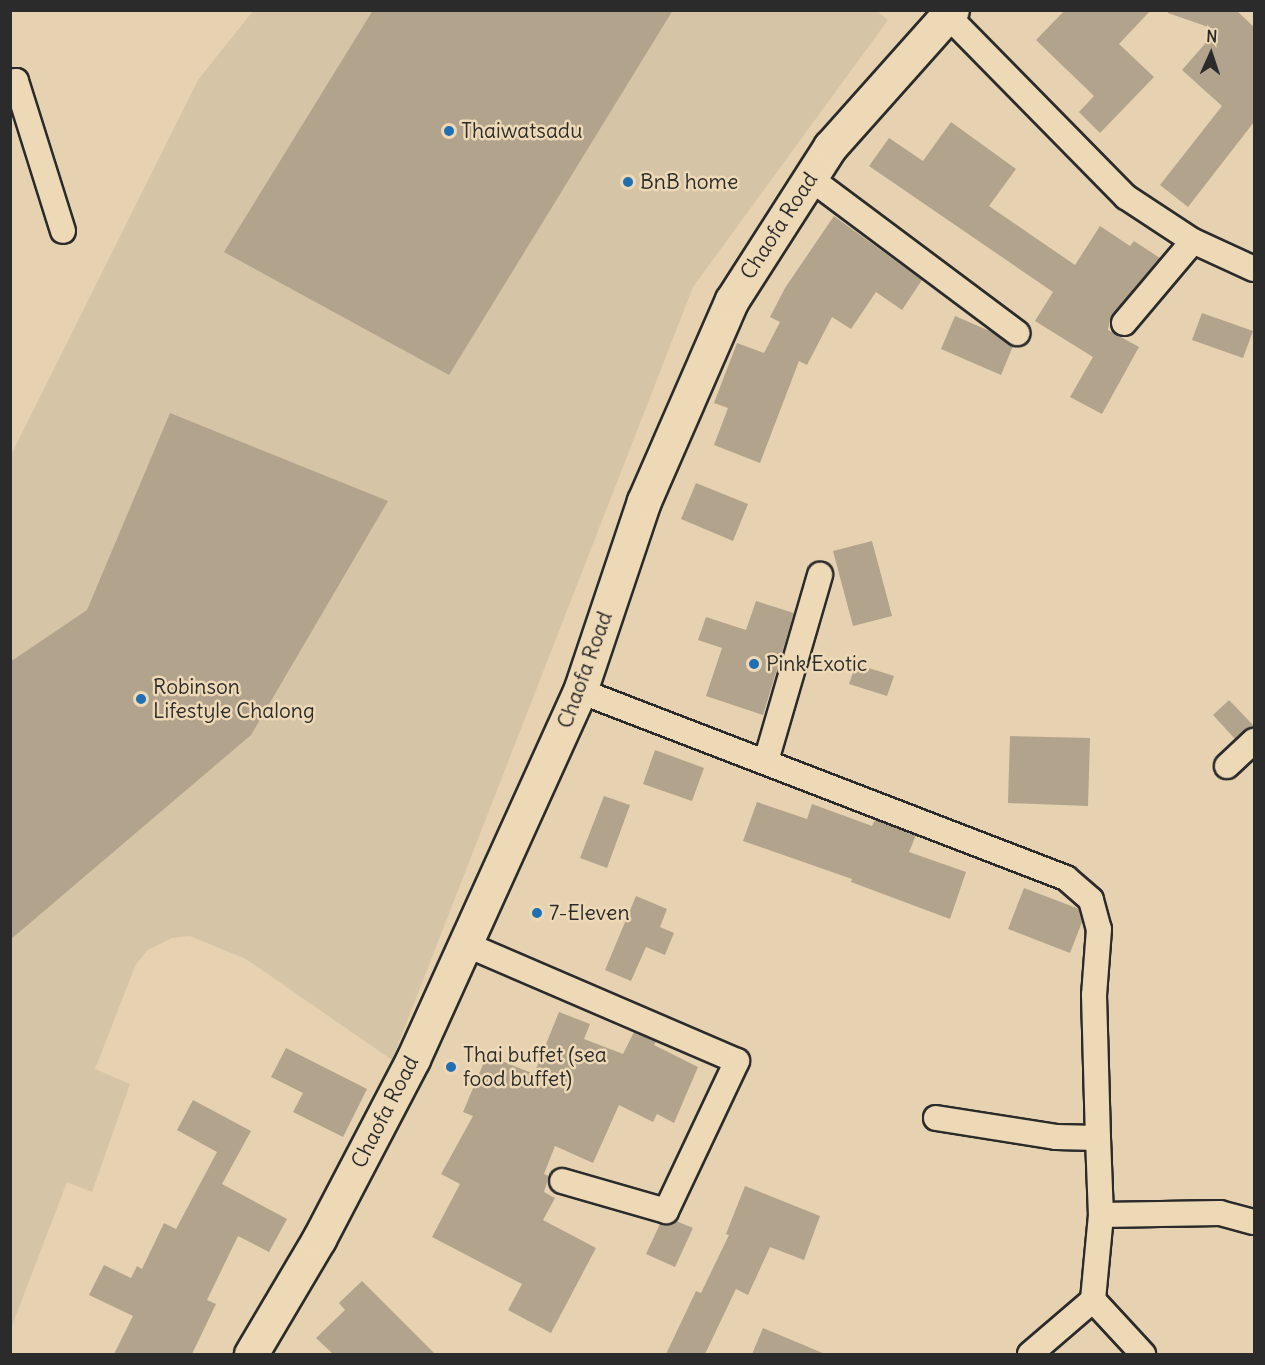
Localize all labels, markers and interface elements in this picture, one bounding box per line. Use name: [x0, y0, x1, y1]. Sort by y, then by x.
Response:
north arrow: [1181, 24, 1241, 84]
text: N: [1206, 26, 1218, 46]
place label: Thaiwatsadu: [461, 118, 582, 144]
marker: Thaiwatsadu: [442, 124, 456, 138]
street label: Chaofa Road: [735, 168, 823, 284]
place label: BnB home: [640, 169, 738, 195]
marker: BnB home: [621, 175, 635, 189]
street label: Chaofa Road: [552, 608, 618, 732]
place label: Pink Exotic: [766, 651, 867, 677]
marker: Pink Exotic: [747, 657, 761, 671]
place label: Robinson Lifestyle Chalong: [153, 674, 315, 724]
marker: Robinson Lifestyle Chalong: [134, 692, 148, 706]
place label: 7-Eleven: [549, 900, 630, 926]
marker: 7-Eleven: [530, 906, 544, 920]
place label: Thai buffet (sea food buffet): [463, 1042, 607, 1092]
street label: Chaofa Road: [346, 1052, 424, 1172]
marker: Thai buffet (sea food buffet): [444, 1060, 458, 1074]

